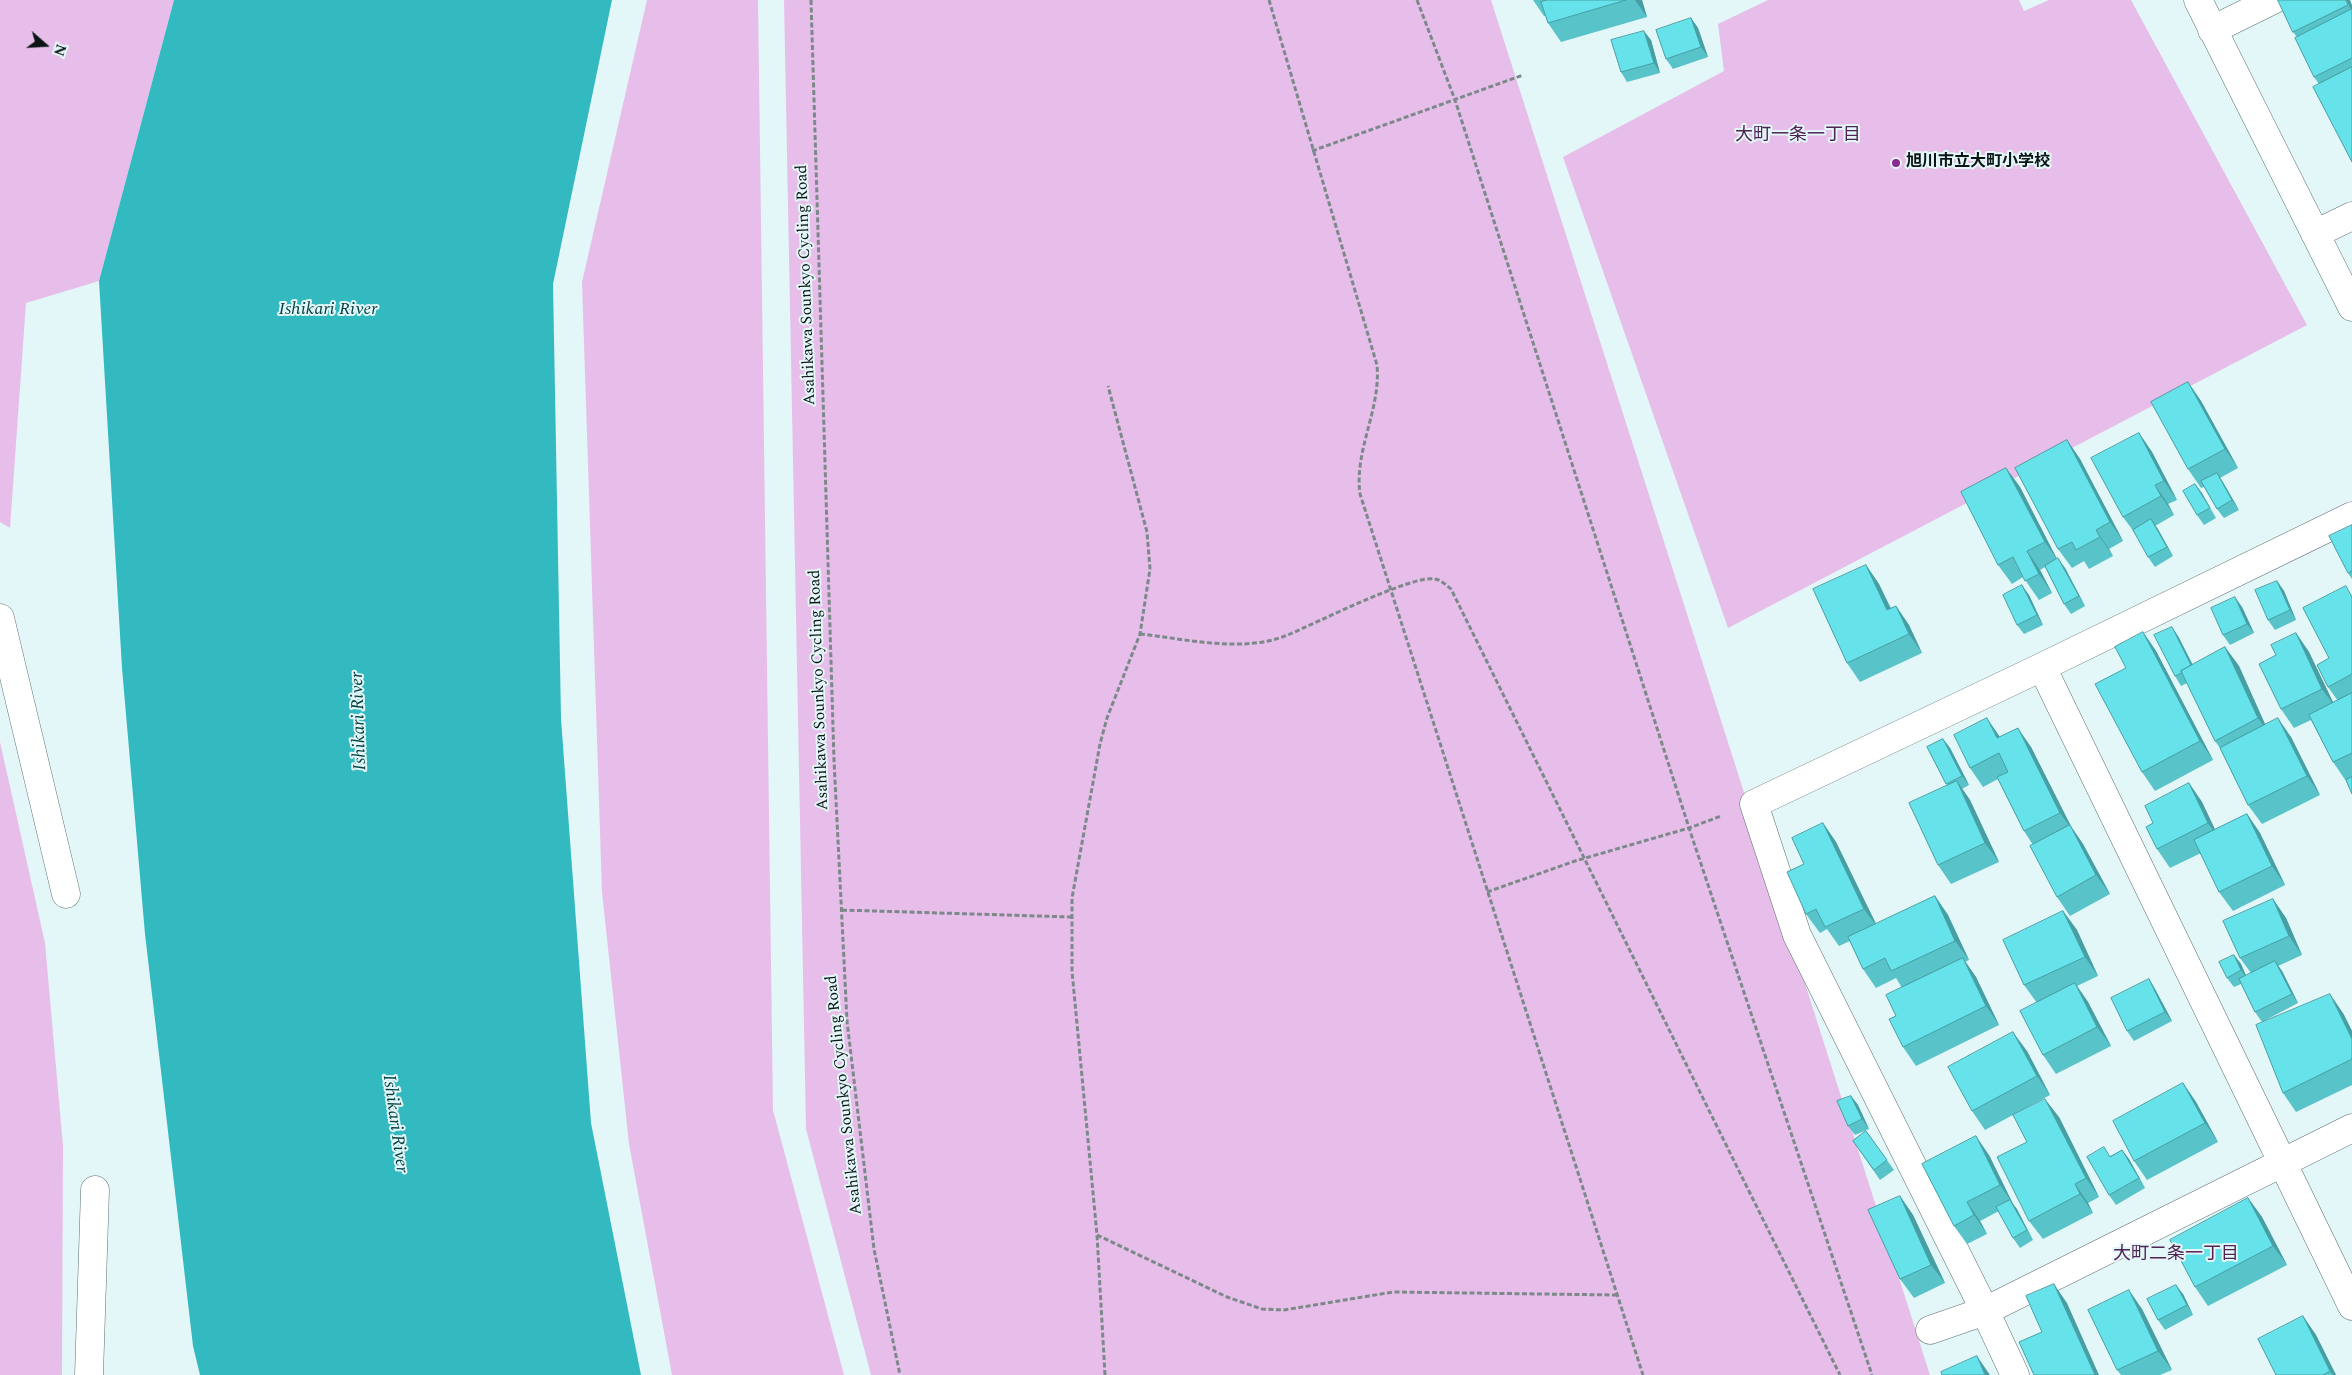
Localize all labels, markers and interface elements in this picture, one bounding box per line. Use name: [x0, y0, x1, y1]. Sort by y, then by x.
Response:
north arrow: [20, 20, 70, 70]
text: N: [48, 41, 71, 59]
district label: 大町一条一丁目: [1735, 125, 1861, 147]
place label: 旭川市立大町小学校: [1906, 153, 2050, 173]
marker: 旭川市立大町小学校: [1890, 157, 1902, 169]
street label: Asahikawa Sounkyo Cycling Road: [793, 164, 821, 406]
water label: Ishikari River: [279, 299, 377, 321]
street label: Asahikawa Sounkyo Cycling Road: [806, 569, 834, 811]
water label: Ishikari River: [347, 671, 373, 771]
street label: Asahikawa Sounkyo Cycling Road: [823, 974, 867, 1216]
water label: Ishikari River: [376, 1074, 412, 1174]
district label: 大町二条一丁目: [2113, 1244, 2239, 1266]

